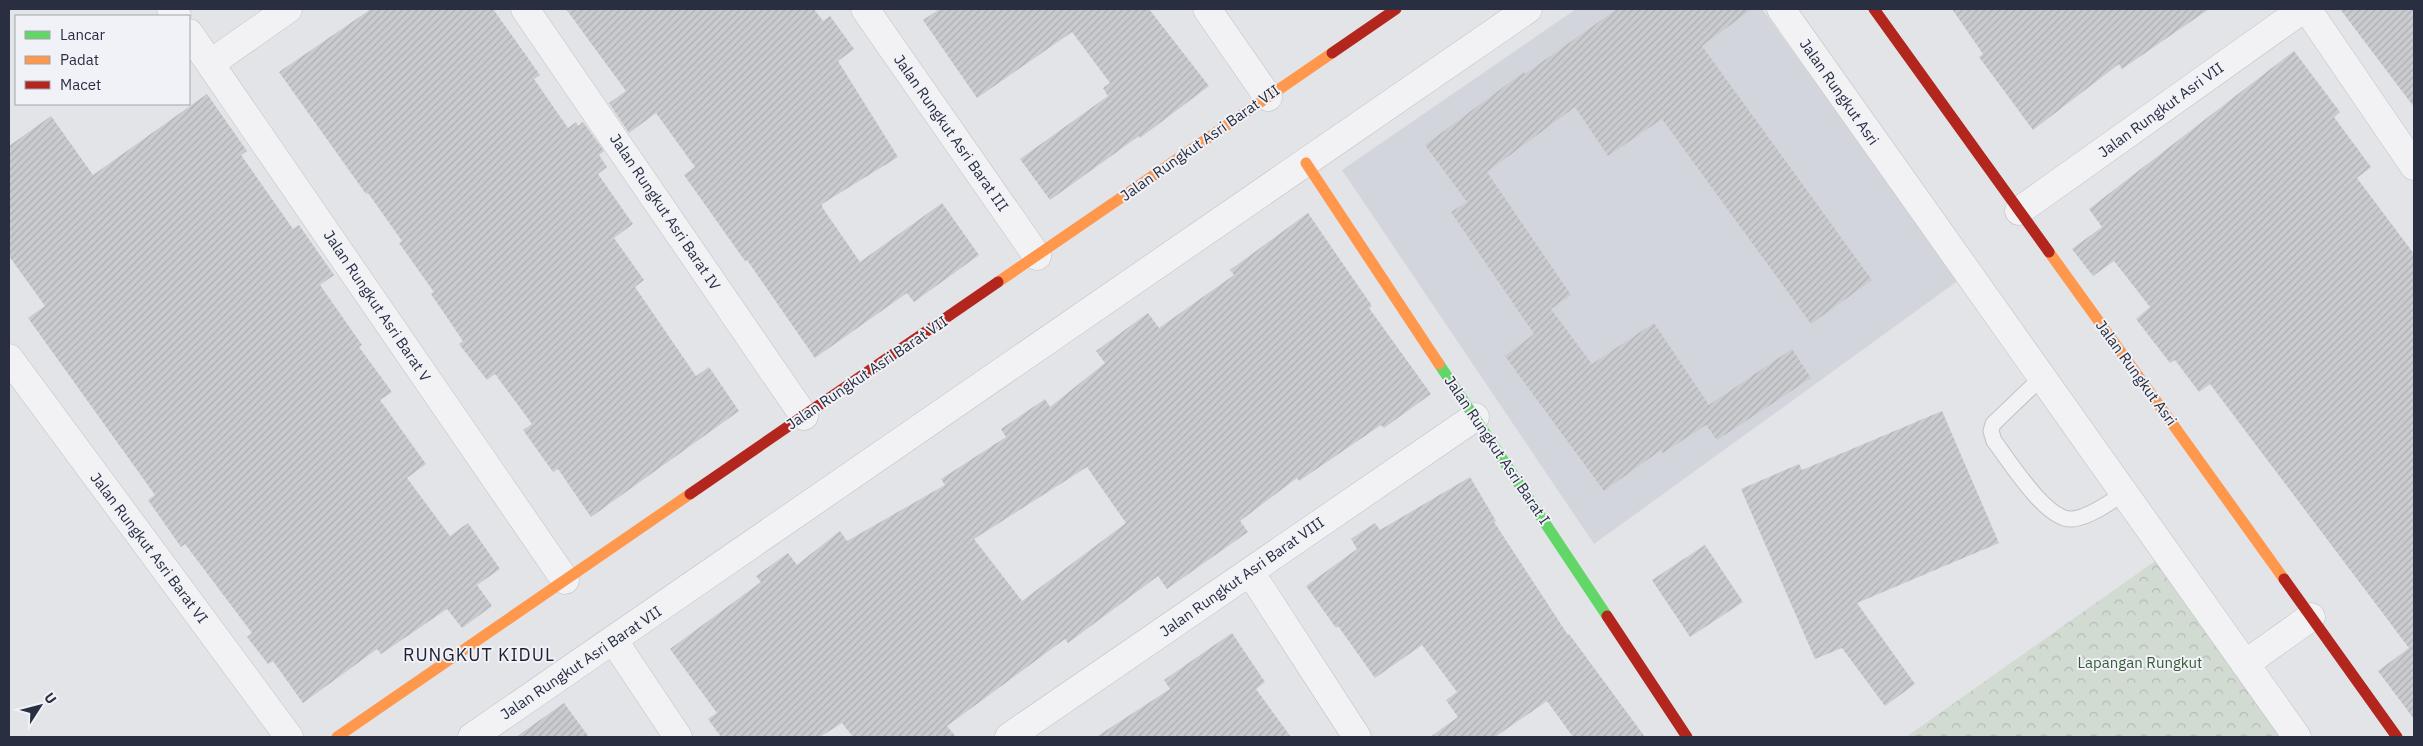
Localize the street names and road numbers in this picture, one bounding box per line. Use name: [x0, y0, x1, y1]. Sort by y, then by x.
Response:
street label: Jalan Rungkut Asri: [1796, 35, 1883, 149]
street label: Jalan Rungkut Asri Barat III: [890, 51, 1013, 215]
street label: Jalan Rungkut Asri VII: [2094, 58, 2227, 161]
street label: Jalan Rungkut Asri Barat VII: [1116, 80, 1283, 205]
street label: Jalan Rungkut Asri Barat IV: [606, 130, 725, 293]
street label: Jalan Rungkut Asri Barat V: [320, 226, 435, 385]
street label: Jalan Rungkut Asri Barat VII: [782, 311, 951, 434]
street label: Jalan Rungkut Asri: [2092, 316, 2181, 429]
street label: Jalan Rungkut Asri Barat I: [1441, 372, 1554, 528]
street label: Jalan Rungkut Asri Barat VI: [86, 468, 212, 627]
street label: Jalan Rungkut Asri Barat VIII: [1156, 512, 1328, 641]
street label: Jalan Rungkut Asri Barat VII: [496, 601, 665, 724]

